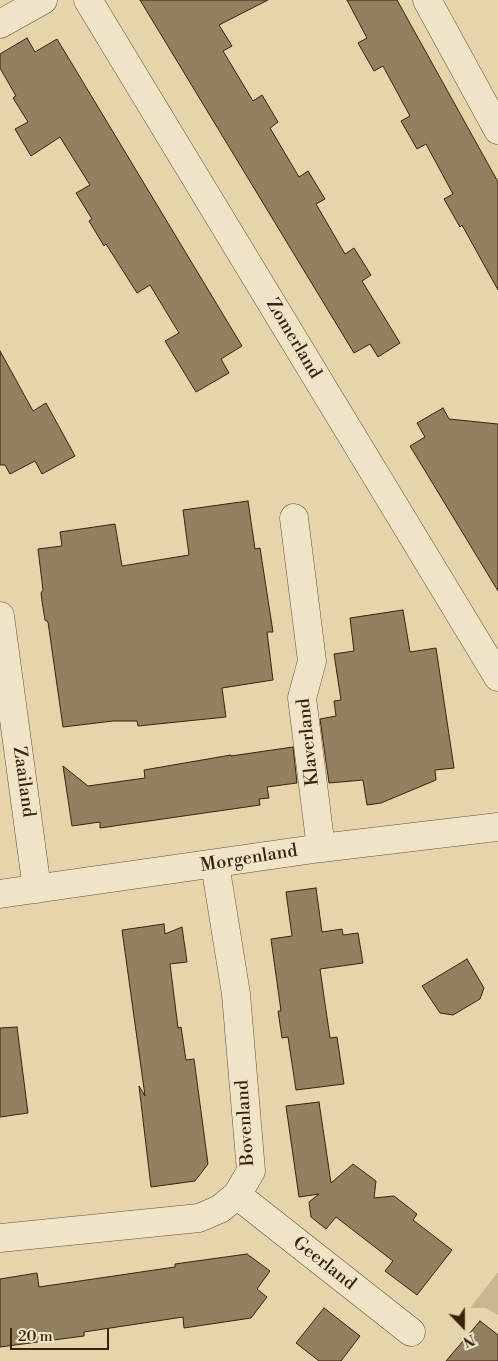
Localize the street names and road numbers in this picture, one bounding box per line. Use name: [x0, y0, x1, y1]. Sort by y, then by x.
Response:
street label: Zomerland: [261, 295, 325, 383]
street label: Klaverland: [294, 697, 324, 787]
street label: Zaailand: [7, 745, 39, 819]
street label: Morgenland: [199, 841, 299, 877]
street label: Bovenland: [232, 1079, 260, 1167]
street label: Geerland: [288, 1233, 360, 1295]

